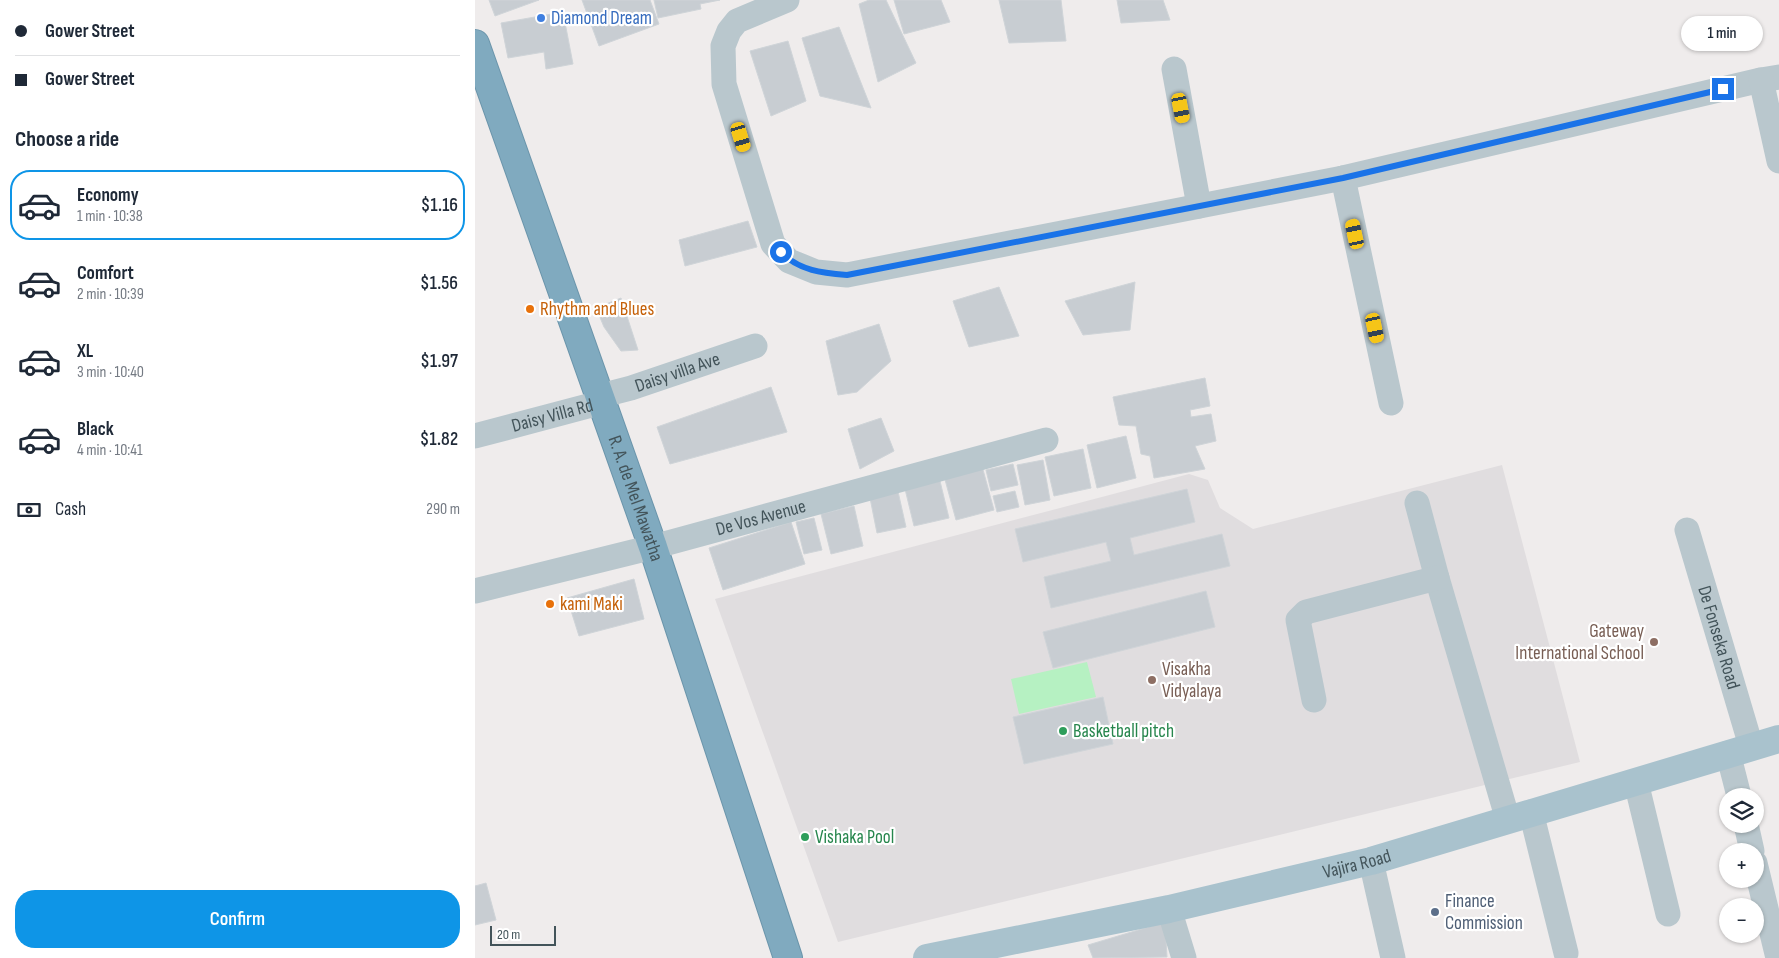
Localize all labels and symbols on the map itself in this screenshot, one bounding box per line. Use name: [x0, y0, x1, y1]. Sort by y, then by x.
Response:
place label: Diamond Dream: [551, 7, 652, 30]
marker: Diamond Dream: [535, 12, 547, 24]
callout: 1 min: [1682, 17, 1764, 52]
route end: [1712, 78, 1734, 100]
car: [1170, 92, 1191, 124]
car: [729, 120, 752, 154]
car: [1344, 218, 1365, 250]
route start: [770, 241, 792, 263]
place label: Rhythm and Blues: [540, 298, 654, 321]
marker: Rhythm and Blues: [524, 303, 536, 315]
car: [1364, 312, 1385, 344]
street label: Daisy villa Ave: [632, 347, 723, 397]
street label: Daisy Villa Rd: [509, 394, 596, 437]
street label: R. A. de Mel Mawatha: [603, 432, 668, 564]
street label: De Vos Avenue: [713, 494, 808, 541]
street label: De Fonseka Road: [1693, 583, 1745, 692]
place label: kami Maki: [560, 593, 623, 616]
marker: kami Maki: [544, 598, 556, 610]
place label: Gateway International School: [1515, 620, 1645, 665]
marker: Gateway International School: [1648, 636, 1660, 648]
place label: Visakha Vidyalaya: [1162, 658, 1221, 703]
marker: Visakha Vidyalaya: [1146, 674, 1158, 686]
place label: Basketball pitch: [1073, 720, 1174, 743]
marker: Basketball pitch: [1057, 725, 1069, 737]
place label: Vishaka Pool: [815, 826, 894, 849]
marker: Vishaka Pool: [799, 831, 811, 843]
street label: Vajira Road: [1320, 844, 1394, 884]
place label: Finance Commission: [1445, 890, 1523, 935]
marker: Finance Commission: [1429, 906, 1441, 918]
scale bar: [490, 923, 556, 946]

